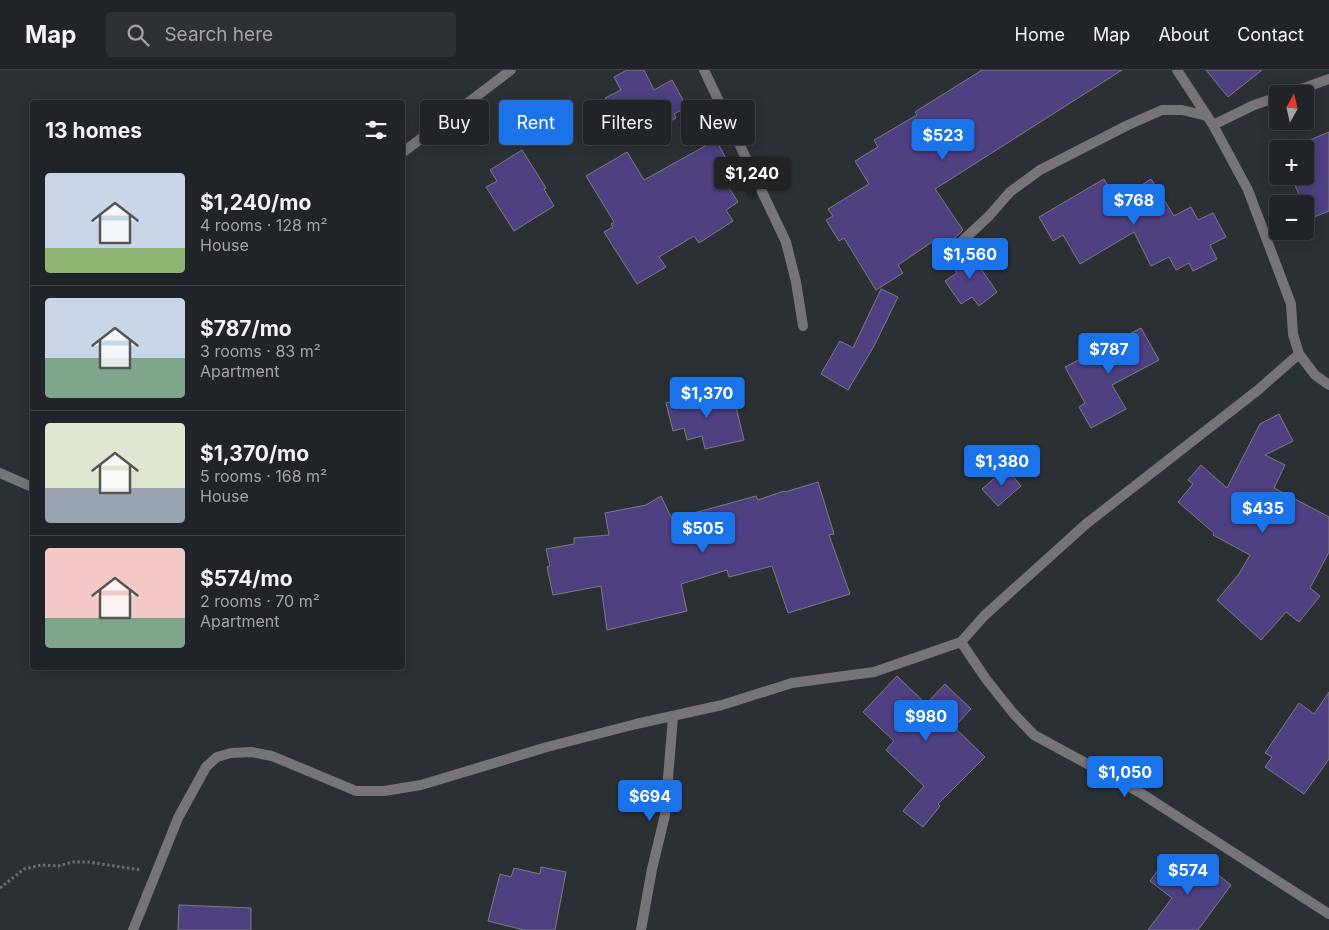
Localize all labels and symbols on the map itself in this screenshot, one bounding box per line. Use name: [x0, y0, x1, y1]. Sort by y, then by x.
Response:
north arrow: [1269, 85, 1314, 130]
pin: $523: [913, 118, 973, 161]
pin: $1,240: [711, 156, 793, 199]
pin: $768: [1104, 184, 1164, 226]
pin: $1,560: [929, 238, 1011, 280]
pin: $787: [1079, 332, 1139, 375]
pin: $1,370: [666, 376, 748, 419]
pin: $1,380: [961, 444, 1043, 487]
pin: $435: [1233, 492, 1293, 534]
pin: $505: [673, 512, 733, 554]
pin: $980: [896, 700, 956, 742]
pin: $1,050: [1084, 756, 1166, 798]
pin: $694: [620, 780, 680, 822]
pin: $574: [1158, 854, 1218, 896]

